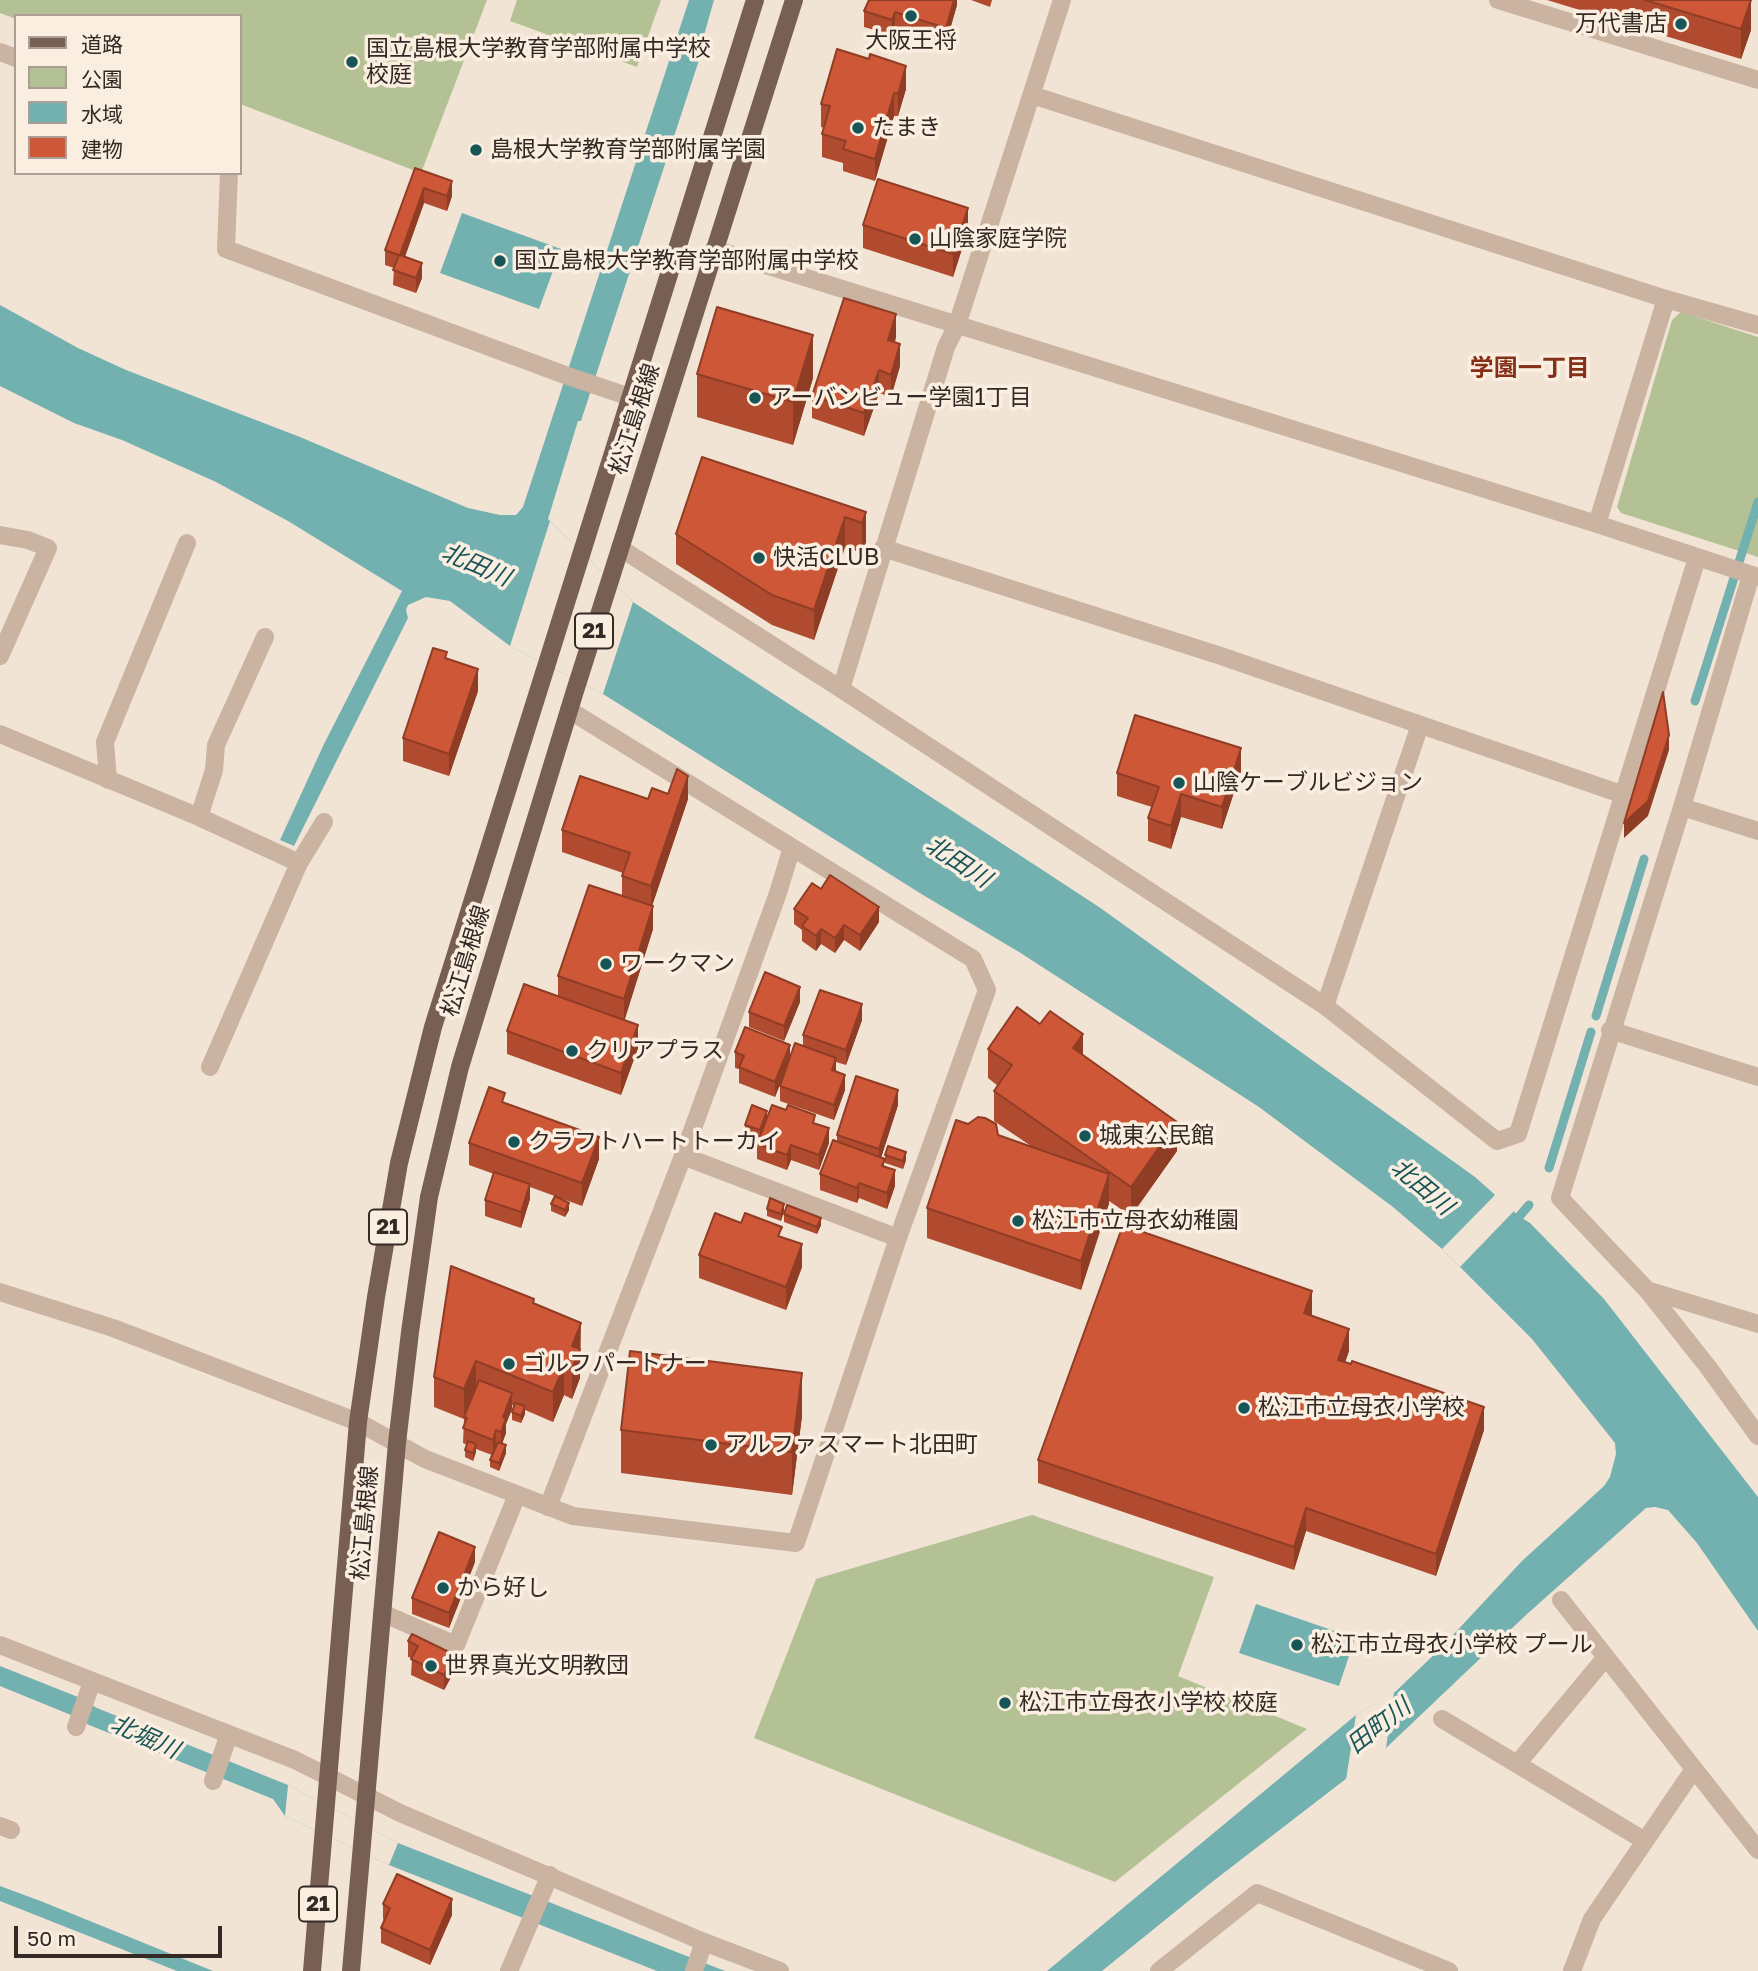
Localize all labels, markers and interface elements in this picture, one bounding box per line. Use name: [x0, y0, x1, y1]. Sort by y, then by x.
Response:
marker: 大阪王将: [903, 8, 919, 24]
place label: 万代書店: [1575, 10, 1667, 38]
legend: [14, 14, 242, 175]
marker: 万代書店: [1673, 16, 1689, 32]
place label: 大阪王将: [865, 27, 957, 55]
text: 道路: [81, 31, 123, 57]
place label: 国立島根大学教育学部附属中学校 校庭: [366, 35, 711, 89]
marker: 国立島根大学教育学部附属中学校 校庭: [344, 54, 360, 70]
text: 公園: [81, 66, 123, 92]
text: 水域: [81, 101, 123, 127]
place label: たまき: [872, 114, 941, 142]
marker: たまき: [850, 120, 866, 136]
text: 建物: [81, 136, 123, 162]
place label: 島根大学教育学部附属学園: [490, 136, 766, 164]
marker: 島根大学教育学部附属学園: [468, 142, 484, 158]
place label: 山陰家庭学院: [929, 225, 1067, 253]
marker: 山陰家庭学院: [907, 231, 923, 247]
place label: 国立島根大学教育学部附属中学校: [514, 247, 859, 275]
marker: 国立島根大学教育学部附属中学校: [492, 253, 508, 269]
district label: 学園一丁目: [1470, 354, 1590, 382]
street label: 松江島根線: [604, 360, 666, 478]
place label: アーバンビュー学園1丁目: [769, 384, 1032, 412]
marker: アーバンビュー学園1丁目: [747, 390, 763, 406]
water label: 北田川: [437, 538, 515, 592]
place label: 快活CLUB: [773, 544, 879, 572]
marker: 快活CLUB: [751, 550, 767, 566]
road number: 21: [575, 614, 613, 648]
place label: 山陰ケーブルビジョン: [1193, 769, 1423, 797]
marker: 山陰ケーブルビジョン: [1171, 775, 1187, 791]
water label: 北田川: [920, 830, 996, 894]
street label: 松江島根線: [436, 902, 496, 1020]
place label: ワークマン: [620, 950, 735, 978]
marker: ワークマン: [598, 956, 614, 972]
place label: クリアプラス: [586, 1037, 724, 1065]
marker: クリアプラス: [564, 1043, 580, 1059]
place label: 城東公民館: [1099, 1122, 1214, 1150]
place label: クラフトハートトーカイ: [528, 1128, 781, 1156]
marker: 城東公民館: [1077, 1128, 1093, 1144]
marker: クラフトハートトーカイ: [506, 1134, 522, 1150]
water label: 北田川: [1385, 1153, 1459, 1221]
place label: 松江市立母衣幼稚園: [1032, 1207, 1239, 1235]
road number: 21: [369, 1210, 407, 1244]
marker: 松江市立母衣幼稚園: [1010, 1213, 1026, 1229]
place label: ゴルフパートナー: [523, 1350, 707, 1378]
marker: ゴルフパートナー: [501, 1356, 517, 1372]
place label: 松江市立母衣小学校: [1258, 1394, 1465, 1422]
marker: 松江市立母衣小学校: [1236, 1400, 1252, 1416]
place label: アルファスマート北田町: [725, 1431, 978, 1459]
marker: アルファスマート北田町: [703, 1437, 719, 1453]
street label: 松江島根線: [346, 1465, 384, 1581]
place label: から好し: [457, 1574, 549, 1602]
marker: から好し: [435, 1580, 451, 1596]
place label: 松江市立母衣小学校 プール: [1311, 1631, 1593, 1659]
marker: 松江市立母衣小学校 プール: [1289, 1637, 1305, 1653]
place label: 世界真光文明教団: [445, 1652, 629, 1680]
marker: 世界真光文明教団: [423, 1658, 439, 1674]
place label: 松江市立母衣小学校 校庭: [1019, 1689, 1278, 1717]
water label: 田町川: [1342, 1692, 1416, 1760]
marker: 松江市立母衣小学校 校庭: [997, 1695, 1013, 1711]
water label: 北堀川: [106, 1709, 184, 1765]
road number: 21: [299, 1886, 337, 1922]
scale bar: [18, 1912, 226, 1956]
text: 50 m: [27, 1925, 76, 1951]

